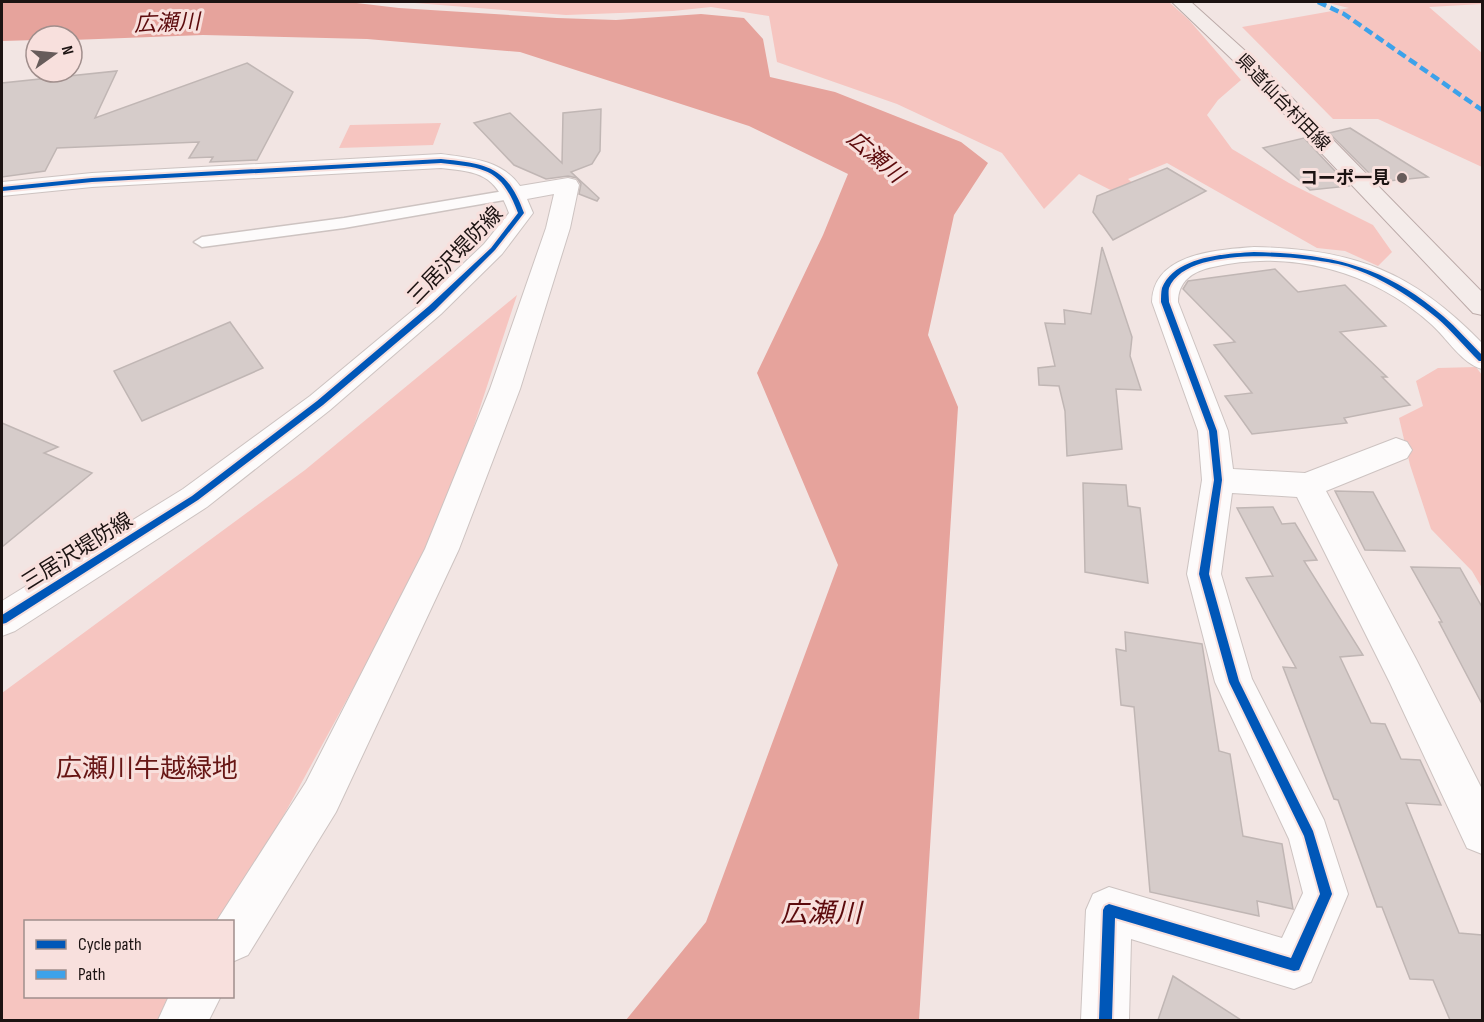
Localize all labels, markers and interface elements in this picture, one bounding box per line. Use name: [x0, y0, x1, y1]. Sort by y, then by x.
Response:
water label: 広瀬川: [134, 9, 202, 38]
north arrow: [24, 24, 84, 84]
text: N: [57, 44, 77, 57]
street label: 県道仙台村田線: [1231, 50, 1334, 155]
water label: 広瀬川: [841, 125, 910, 190]
place label: コーポ一見: [1300, 168, 1390, 189]
marker: コーポ一見: [1395, 171, 1409, 185]
street label: 三居沢堤防線: [403, 201, 508, 309]
street label: 三居沢堤防線: [17, 507, 137, 595]
park label: 広瀬川牛越緑地: [56, 754, 238, 785]
water label: 広瀬川: [781, 898, 864, 930]
legend: [24, 920, 234, 998]
text: Cycle path: [78, 934, 142, 955]
text: Path: [78, 964, 106, 985]

